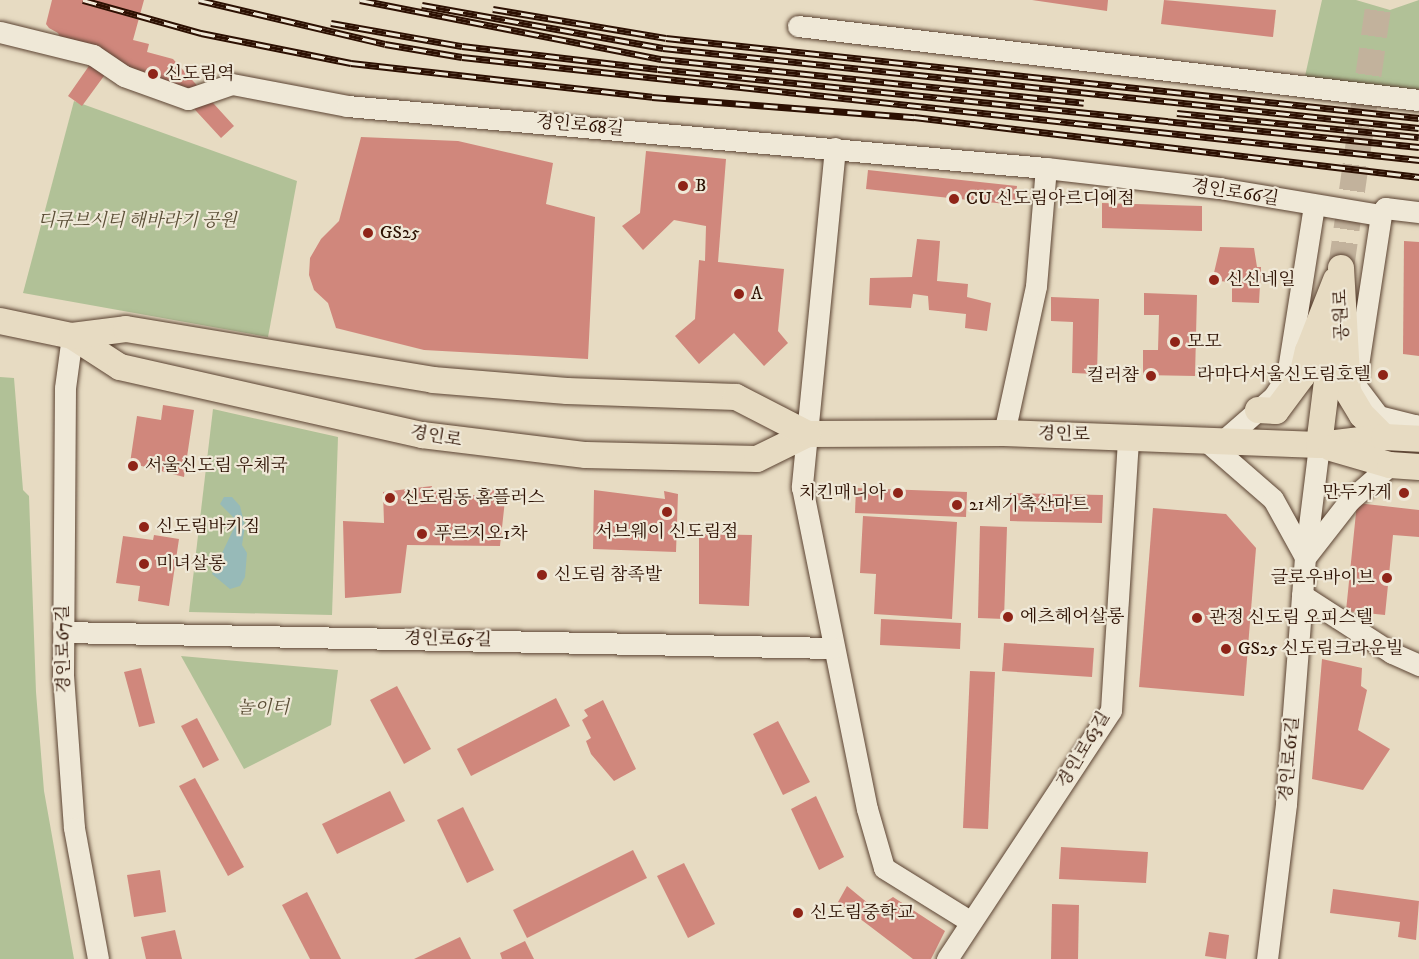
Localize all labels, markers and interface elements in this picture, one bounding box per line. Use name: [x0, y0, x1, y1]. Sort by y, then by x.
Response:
place label: 신도림역: [165, 63, 235, 85]
marker: 신도림역: [146, 67, 160, 81]
street label: 경인로68길: [535, 111, 625, 141]
place label: B: [695, 175, 706, 197]
street label: 경인로66길: [1190, 175, 1280, 211]
marker: B: [676, 179, 690, 193]
place label: CU 신도림아르디에점: [966, 188, 1135, 210]
marker: CU 신도림아르디에점: [947, 192, 961, 206]
park label: 디큐브시티 해바라기 공원: [37, 210, 237, 232]
place label: GS25: [380, 222, 420, 244]
marker: GS25: [361, 226, 375, 240]
place label: 신신네일: [1226, 269, 1296, 291]
marker: 신신네일: [1207, 273, 1221, 287]
place label: A: [751, 283, 762, 305]
marker: A: [732, 287, 746, 301]
street label: 공원로: [1330, 289, 1354, 341]
place label: 모모: [1187, 331, 1222, 353]
marker: 모모: [1168, 335, 1182, 349]
place label: 라마다서울신도림호텔: [1197, 364, 1371, 386]
place label: 컬러챰: [1087, 365, 1139, 387]
marker: 라마다서울신도림호텔: [1376, 368, 1390, 382]
marker: 컬러챰: [1144, 369, 1158, 383]
street label: 경인로: [408, 422, 464, 452]
street label: 경인로: [1038, 424, 1090, 446]
place label: 서울신도림 우체국: [145, 455, 288, 477]
marker: 서울신도림 우체국: [126, 459, 140, 473]
place label: 치킨매니아: [799, 482, 886, 504]
place label: 만두가게: [1322, 482, 1392, 504]
marker: 치킨매니아: [891, 486, 905, 500]
marker: 만두가게: [1397, 486, 1411, 500]
place label: 신도림동 홈플러스: [402, 487, 545, 509]
marker: 신도림동 홈플러스: [383, 491, 397, 505]
place label: 21세기축산마트: [969, 494, 1089, 516]
marker: 21세기축산마트: [950, 498, 964, 512]
marker: 서브웨이 신도림점: [660, 505, 674, 519]
place label: 신도림바키짐: [156, 516, 260, 538]
marker: 신도림바키짐: [137, 520, 151, 534]
place label: 서브웨이 신도림점: [596, 521, 738, 543]
place label: 푸르지오1차: [434, 523, 528, 545]
marker: 푸르지오1차: [415, 527, 429, 541]
place label: 미녀살롱: [156, 553, 226, 575]
marker: 미녀살롱: [137, 557, 151, 571]
place label: 신도림 참족발: [554, 564, 662, 586]
place label: 글로우바이브: [1271, 567, 1375, 589]
marker: 신도림 참족발: [535, 568, 549, 582]
marker: 글로우바이브: [1380, 571, 1394, 585]
street label: 경인로67길: [52, 605, 76, 693]
place label: 에츠헤어살롱: [1020, 606, 1124, 628]
place label: 관정 신도림 오피스텔: [1209, 607, 1373, 629]
marker: 에츠헤어살롱: [1001, 610, 1015, 624]
marker: 관정 신도림 오피스텔: [1190, 611, 1204, 625]
street label: 경인로65길: [404, 628, 492, 652]
place label: GS25 신도림크라운빌: [1238, 638, 1403, 660]
marker: GS25 신도림크라운빌: [1219, 642, 1233, 656]
park label: 놀이터: [237, 697, 289, 719]
street label: 경인로63길: [1053, 708, 1115, 792]
street label: 경인로61길: [1276, 716, 1304, 802]
place label: 신도림중학교: [810, 902, 914, 924]
marker: 신도림중학교: [791, 906, 805, 920]

